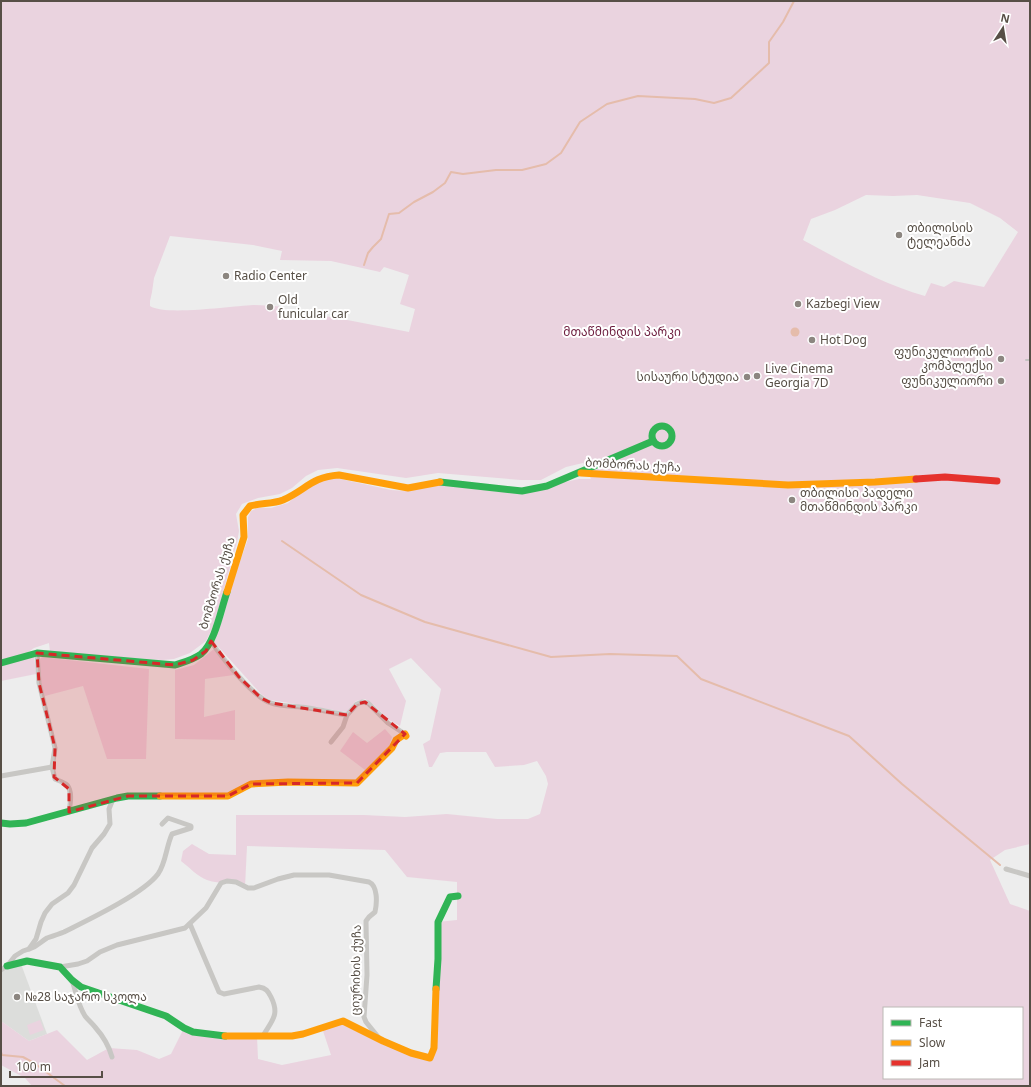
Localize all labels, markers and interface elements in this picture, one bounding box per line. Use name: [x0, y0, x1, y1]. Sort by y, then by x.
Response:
north arrow: [983, 8, 1023, 48]
text: N: [999, 9, 1011, 26]
place label: თბილისის ტელეანძა: [907, 219, 973, 250]
marker: თბილისის ტელეანძა: [894, 230, 904, 240]
place label: Radio Center: [234, 267, 307, 284]
marker: Radio Center: [221, 271, 231, 281]
place label: Old funicular car: [278, 291, 349, 322]
place label: Kazbegi View: [806, 295, 880, 312]
marker: Kazbegi View: [793, 299, 803, 309]
marker: Old funicular car: [265, 302, 275, 312]
park label: მთაწმინდის პარკი: [563, 323, 681, 340]
place label: Hot Dog: [820, 331, 867, 348]
marker: Hot Dog: [807, 335, 817, 345]
place label: ფუნიკულიორის კომპლექსი: [894, 343, 993, 374]
marker: ფუნიკულიორის კომპლექსი: [996, 354, 1006, 364]
place label: Live Cinema Georgia 7D: [765, 360, 833, 391]
place label: სისაური სტუდია: [637, 368, 739, 385]
marker: Live Cinema Georgia 7D: [752, 371, 762, 381]
marker: სისაური სტუდია: [742, 372, 752, 382]
place label: ფუნიკულიორი: [901, 372, 993, 389]
marker: ფუნიკულიორი: [996, 376, 1006, 386]
street label: ბომბორას ქუჩა: [585, 454, 681, 475]
place label: თბილისი პადელი მთაწმინდის პარკი: [800, 484, 918, 515]
marker: თბილისი პადელი მთაწმინდის პარკი: [787, 495, 797, 505]
street label: ბომბორას ქუჩა: [194, 535, 239, 631]
street label: ციურიხის ქუჩა: [346, 924, 365, 1016]
place label: №28 საჯარო სკოლა: [25, 988, 147, 1005]
marker: №28 საჯარო სკოლა: [12, 992, 22, 1002]
legend: [883, 1007, 1023, 1079]
text: Fast: [919, 1014, 943, 1031]
text: Slow: [919, 1034, 946, 1051]
scale bar: [10, 1053, 102, 1079]
text: Jam: [918, 1054, 940, 1071]
text: 100 m: [16, 1058, 51, 1075]

